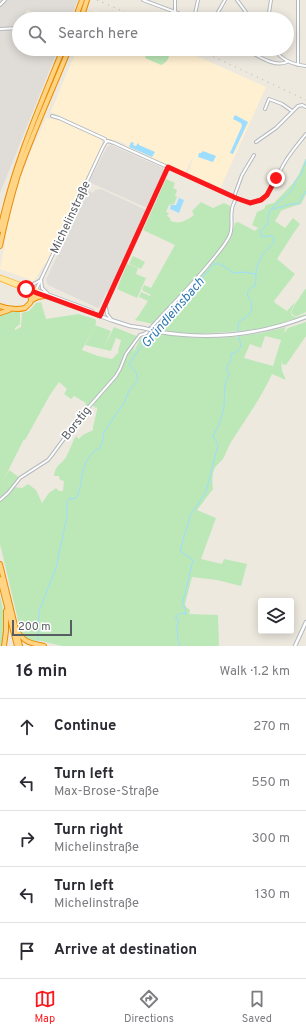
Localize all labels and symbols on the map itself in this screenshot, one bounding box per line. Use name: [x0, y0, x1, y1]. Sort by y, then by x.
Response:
route end: [267, 169, 285, 187]
street label: Michelinstraße: [47, 179, 95, 256]
water label: Gründleinsbach: [139, 275, 208, 352]
route start: [17, 280, 35, 298]
street label: Borstig: [59, 403, 95, 444]
scale bar: [12, 618, 72, 637]

